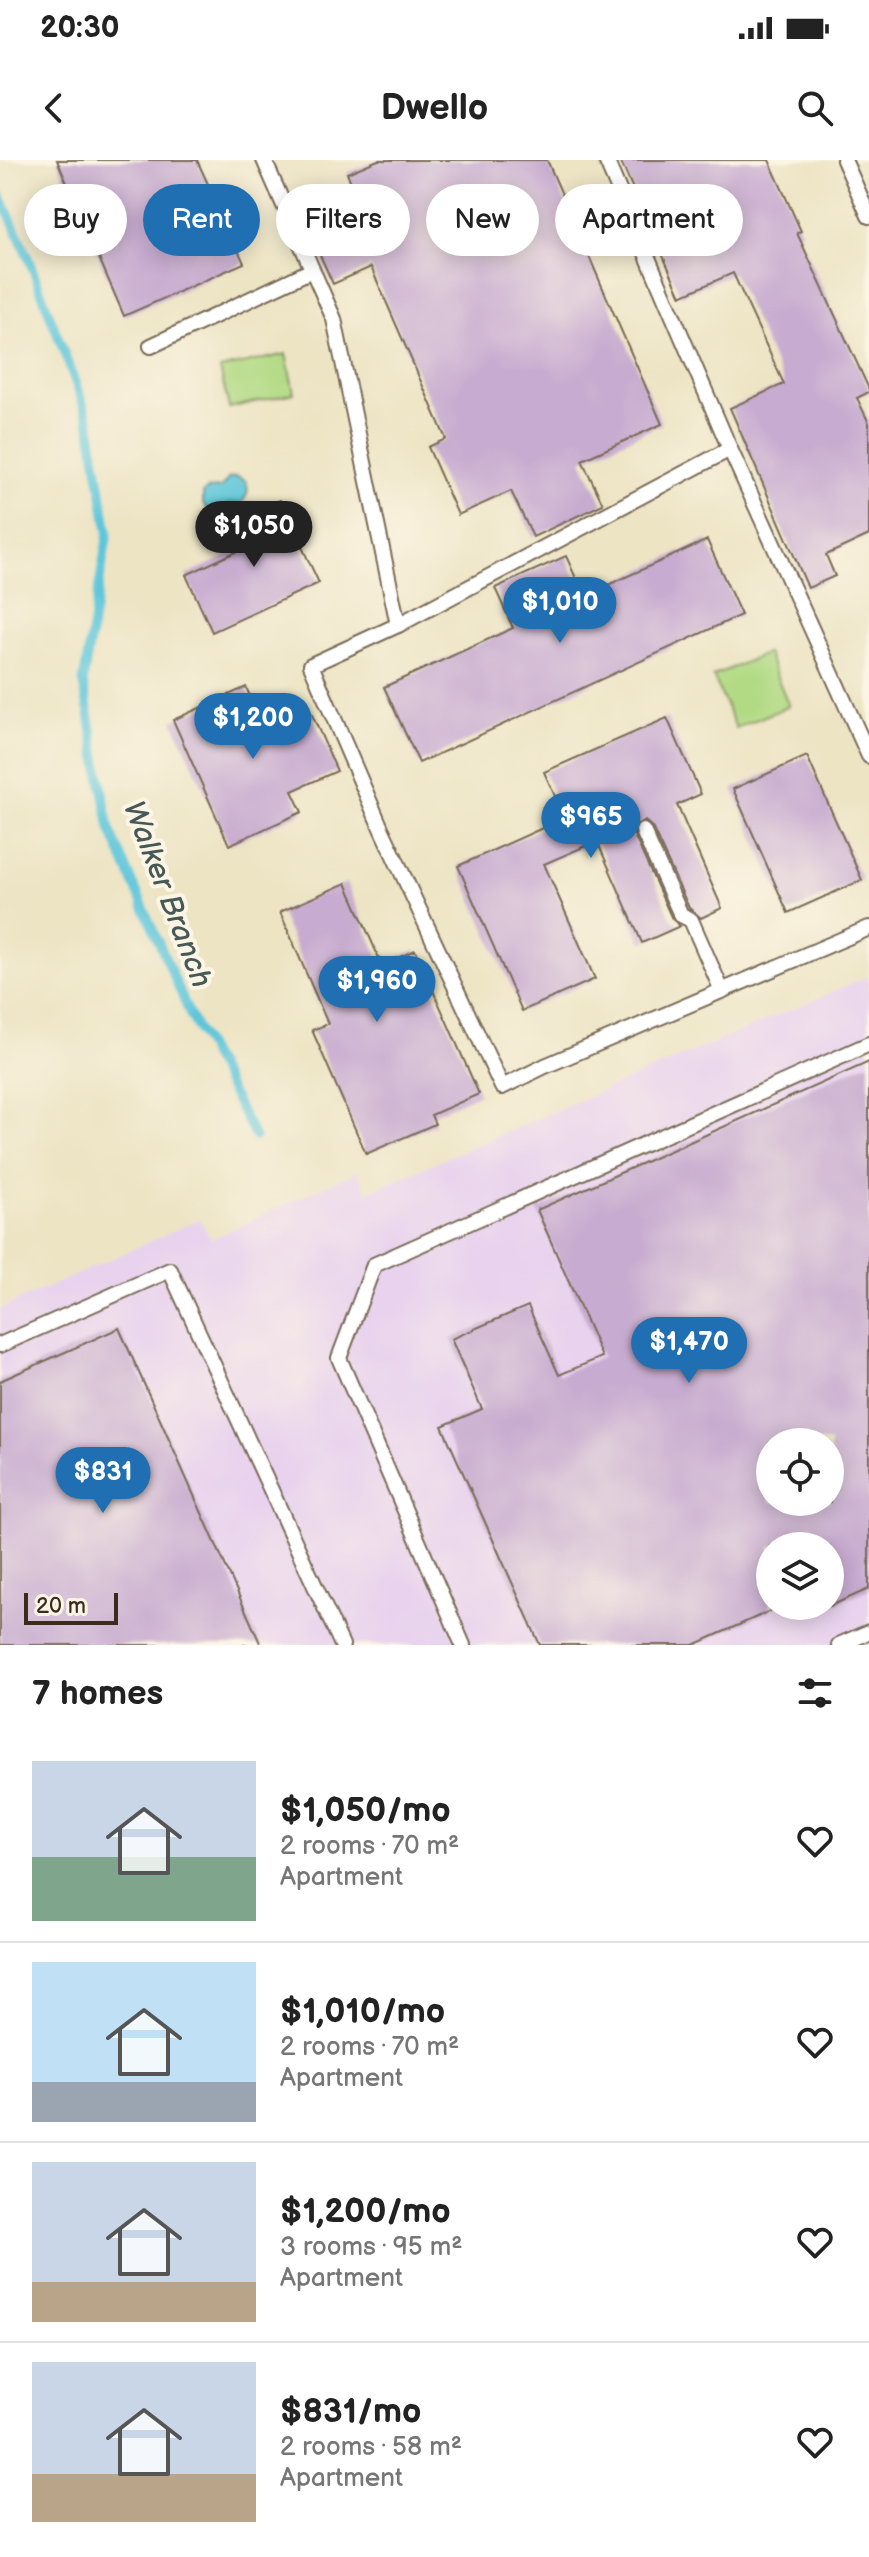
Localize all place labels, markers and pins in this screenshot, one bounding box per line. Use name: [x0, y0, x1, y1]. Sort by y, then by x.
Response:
pin: $1,050: [189, 501, 319, 569]
pin: $1,010: [495, 577, 625, 645]
pin: $1,200: [188, 693, 318, 761]
pin: $965: [544, 792, 638, 860]
pin: $1,960: [312, 956, 442, 1024]
pin: $1,470: [624, 1317, 754, 1385]
pin: $831: [56, 1447, 150, 1515]

